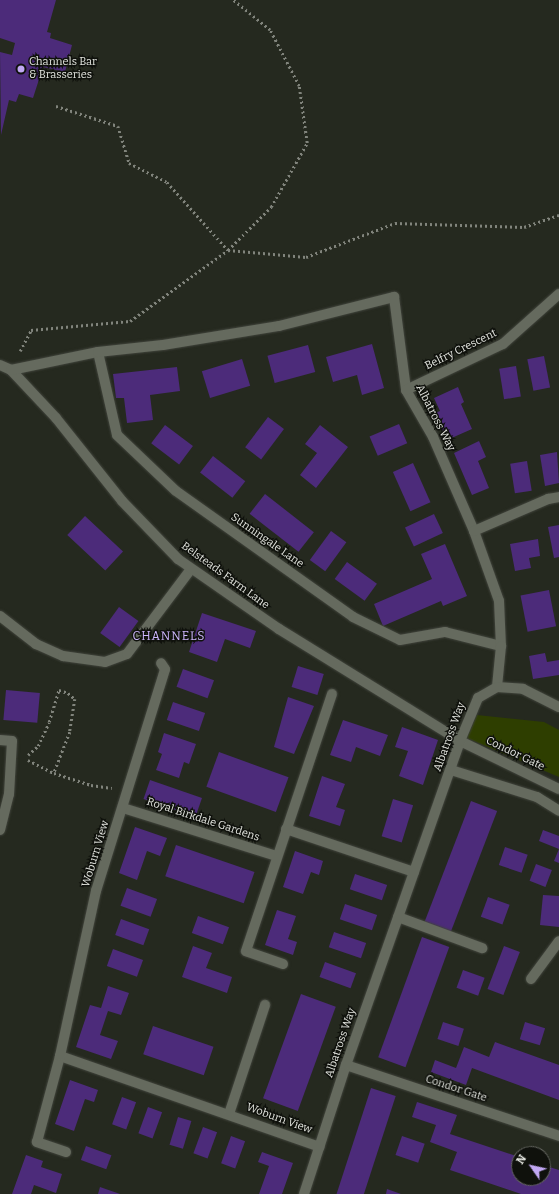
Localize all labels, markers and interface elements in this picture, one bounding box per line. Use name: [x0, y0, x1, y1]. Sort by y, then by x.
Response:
place label: Channels Bar & Brasseries: [29, 56, 97, 82]
marker: Channels Bar & Brasseries: [16, 64, 26, 74]
street label: Belfry Crescent: [423, 327, 499, 373]
street label: Albatross Way: [413, 383, 457, 453]
street label: Sunningale Lane: [228, 511, 306, 571]
street label: Belsteads Farm Lane: [178, 540, 272, 612]
district label: CHANNELS: [133, 630, 205, 644]
street label: Albatross Way: [431, 701, 469, 773]
street label: Condor Gate: [483, 734, 547, 774]
street label: Royal Birkdale Gardens: [145, 796, 261, 844]
street label: Woburn View: [80, 819, 112, 889]
street label: Albatross Way: [323, 1006, 359, 1080]
street label: Condor Gate: [424, 1073, 488, 1105]
street label: Woburn View: [244, 1101, 314, 1137]
north arrow: [511, 1146, 551, 1186]
text: N: [514, 1152, 529, 1167]

